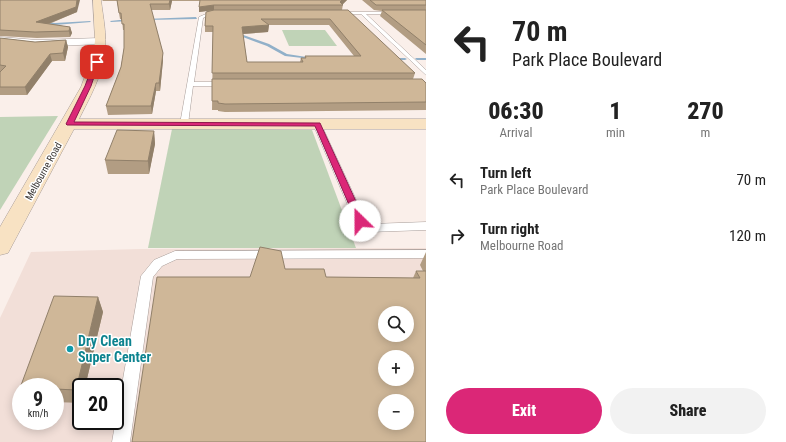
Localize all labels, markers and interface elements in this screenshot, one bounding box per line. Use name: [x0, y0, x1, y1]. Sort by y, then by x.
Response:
text: 70 m: [512, 15, 568, 48]
icon: left: [446, 16, 498, 68]
pin: [80, 45, 114, 79]
text: Park Place Boulevard: [512, 49, 662, 70]
icon: arrive: [86, 51, 108, 73]
text: 06:30: [488, 97, 544, 125]
text: 1: [609, 97, 622, 125]
text: 270: [687, 97, 724, 125]
text: Arrival: [499, 125, 533, 140]
text: min: [606, 125, 625, 140]
text: m: [701, 125, 710, 140]
street label: Melbourne Road: [23, 140, 64, 202]
text: Turn left: [480, 164, 531, 182]
icon: left: [446, 169, 468, 191]
text: 70 m: [736, 171, 766, 189]
text: Park Place Boulevard: [480, 182, 589, 197]
position arrow: [339, 200, 381, 242]
text: Turn right: [480, 220, 539, 238]
icon: right: [446, 225, 468, 247]
text: 120 m: [729, 227, 766, 245]
text: Melbourne Road: [480, 238, 564, 253]
map controls: [378, 306, 414, 430]
button: search: [378, 306, 414, 342]
place label: Dry Clean Super Center: [78, 333, 151, 365]
marker: Dry Clean Super Center: [65, 344, 75, 354]
button: +: [378, 350, 414, 386]
speed limit sign: 20: [72, 378, 124, 430]
text: 9: [33, 387, 43, 411]
button: Exit: [446, 388, 602, 434]
button: Share: [610, 388, 766, 434]
button: −: [378, 394, 414, 430]
text: km/h: [28, 408, 48, 419]

